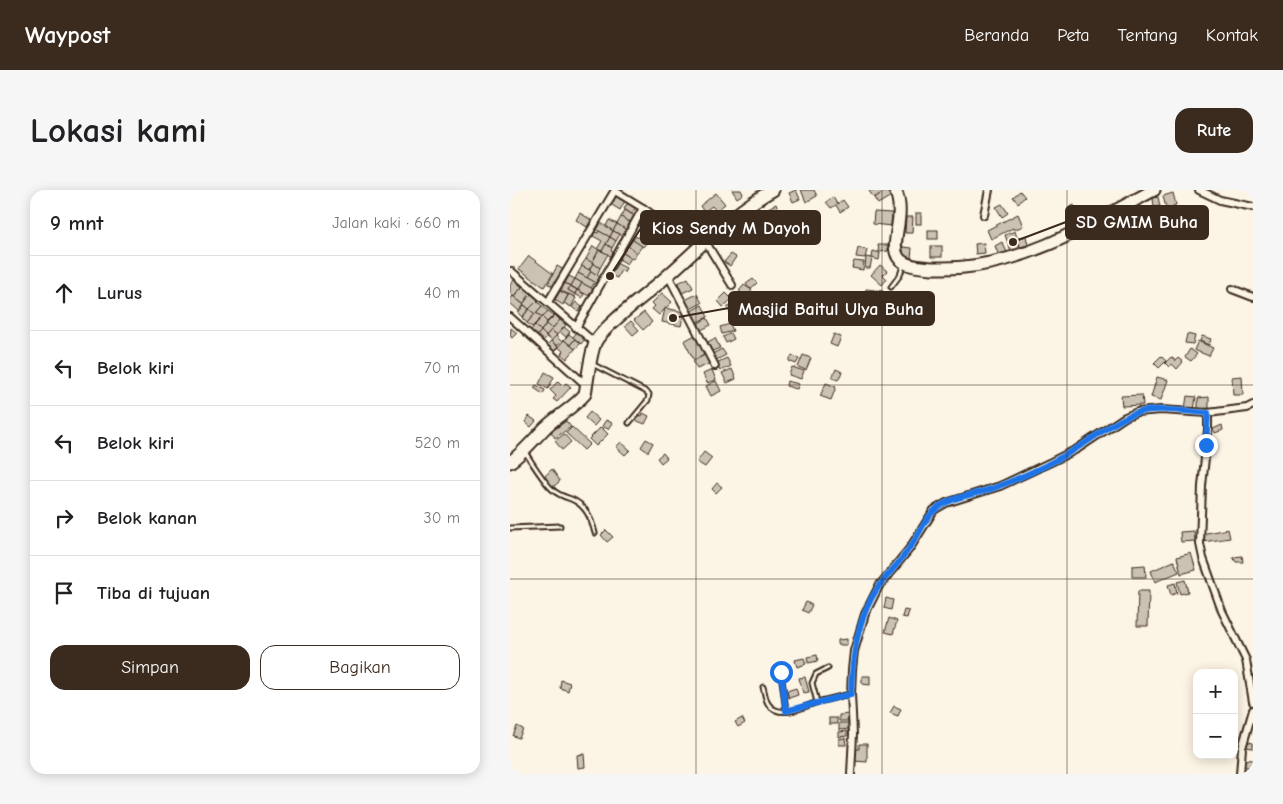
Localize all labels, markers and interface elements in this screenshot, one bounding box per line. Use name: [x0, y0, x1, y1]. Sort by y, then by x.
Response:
text: Waypost: [25, 21, 110, 49]
text: Beranda: [964, 25, 1029, 46]
text: Peta: [1057, 25, 1089, 46]
text: Tentang: [1117, 25, 1178, 46]
text: Kontak: [1206, 25, 1258, 46]
button: Rute: [1175, 108, 1253, 153]
text: Lokasi kami: [30, 110, 207, 151]
callout: SD GMIM Buha: [1066, 206, 1208, 239]
text: 9 mnt: [50, 211, 103, 235]
callout: Kios Sendy M Dayoh: [641, 211, 820, 244]
text: SD GMIM Buha: [1076, 212, 1198, 233]
text: Jalan kaki · 660 m: [332, 214, 460, 232]
text: Kios Sendy M Dayoh: [652, 218, 810, 239]
icon: ahead: [50, 279, 78, 307]
text: Lurus: [97, 282, 142, 304]
text: 40 m: [424, 284, 460, 302]
callout: Masjid Baitul Ulya Buha: [729, 292, 934, 325]
text: Masjid Baitul Ulya Buha: [738, 299, 924, 320]
icon: left: [50, 354, 78, 382]
text: Belok kiri: [97, 357, 174, 379]
text: 70 m: [424, 359, 460, 377]
icon: left: [50, 429, 78, 457]
text: Belok kiri: [97, 432, 174, 454]
text: 520 m: [415, 434, 460, 452]
route end: [1195, 434, 1218, 457]
icon: right: [50, 504, 78, 532]
text: Belok kanan: [97, 507, 197, 529]
text: 30 m: [424, 509, 460, 527]
icon: arrive: [50, 579, 78, 607]
text: Tiba di tujuan: [97, 582, 210, 604]
button: Simpan: [50, 645, 250, 690]
button: Bagikan: [260, 645, 460, 690]
route start: [770, 661, 793, 684]
map controls: [1193, 669, 1238, 759]
button: +: [1193, 669, 1238, 714]
button: −: [1193, 714, 1238, 759]

